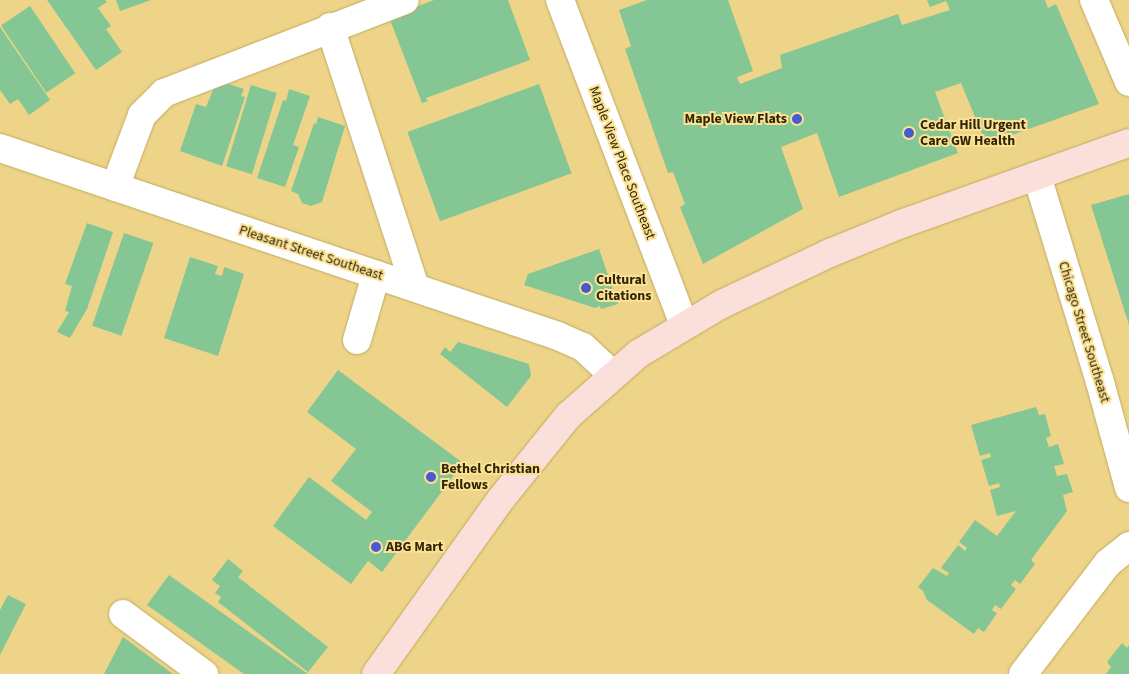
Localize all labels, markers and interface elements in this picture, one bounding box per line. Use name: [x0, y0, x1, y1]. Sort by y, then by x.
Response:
street label: Maple View Place Southeast: [585, 84, 659, 242]
place label: Maple View Flats: [685, 111, 787, 127]
marker: Maple View Flats: [791, 113, 803, 125]
place label: Cedar Hill Urgent Care GW Health: [920, 117, 1026, 150]
marker: Cedar Hill Urgent Care GW Health: [902, 126, 916, 140]
street label: Pleasant Street Southeast: [237, 222, 385, 284]
street label: Chicago Street Southeast: [1055, 259, 1113, 405]
place label: Cultural Citations: [596, 272, 651, 304]
marker: Cultural Citations: [580, 282, 592, 294]
place label: Bethel Christian Fellows: [441, 461, 540, 494]
marker: Bethel Christian Fellows: [425, 471, 437, 483]
place label: ABG Mart: [386, 539, 443, 555]
marker: ABG Mart: [370, 541, 382, 553]

